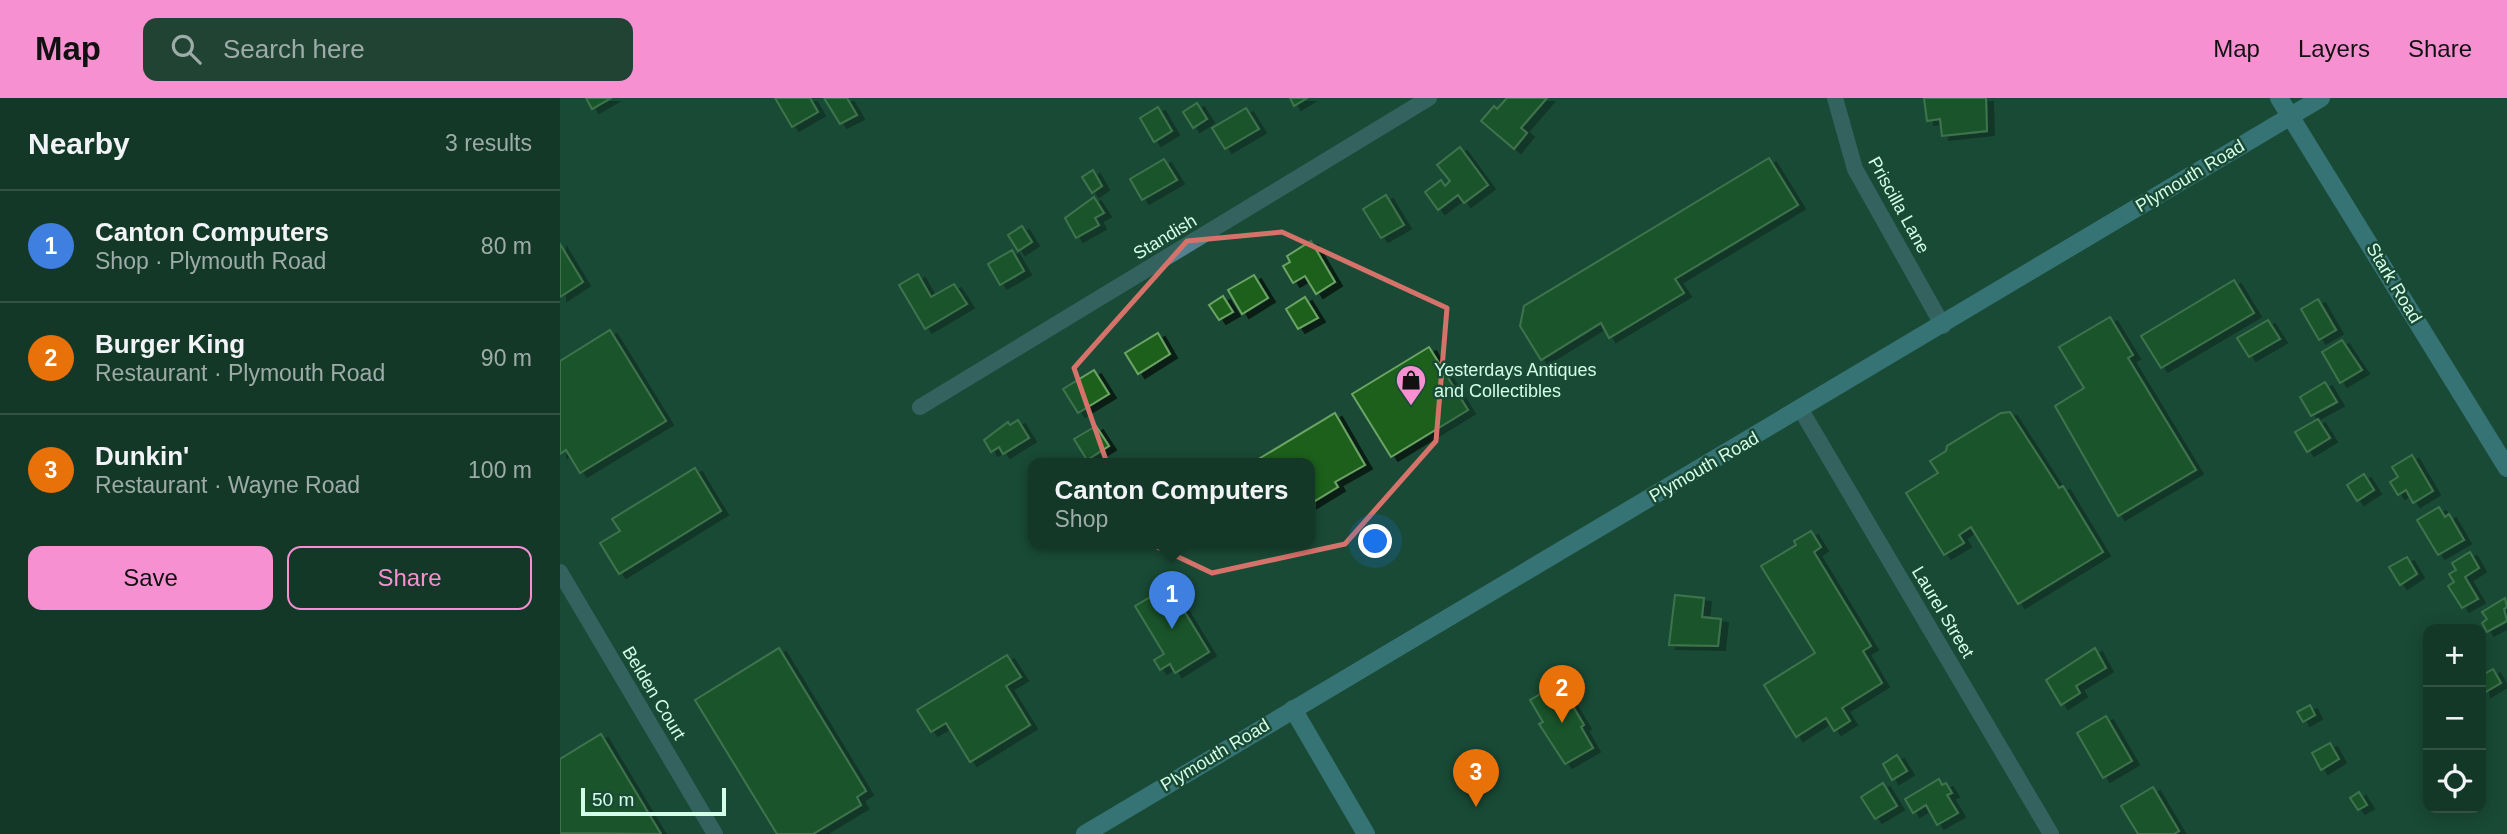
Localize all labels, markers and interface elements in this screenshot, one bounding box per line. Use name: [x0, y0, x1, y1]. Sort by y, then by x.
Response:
search box: [143, 18, 633, 81]
text: Map: [35, 30, 101, 67]
icon: search: [167, 30, 205, 68]
text: Search here: [223, 34, 365, 64]
text: Map: [2213, 35, 2260, 62]
text: Layers: [2298, 35, 2370, 62]
text: Share: [2408, 35, 2472, 62]
text: Nearby: [28, 127, 130, 160]
text: 3 results: [445, 130, 532, 156]
street label: Plymouth Road: [2132, 136, 2248, 216]
street label: Priscilla Lane: [1864, 153, 1934, 257]
street label: Standish: [1130, 210, 1200, 264]
text: Canton Computers: [95, 217, 329, 247]
text: 1: [45, 233, 57, 259]
text: 80 m: [481, 233, 532, 259]
street label: Stark Road: [2362, 239, 2426, 327]
text: Shop · Plymouth Road: [95, 248, 326, 274]
text: Burger King: [95, 329, 245, 359]
text: 2: [45, 345, 57, 371]
text: 90 m: [481, 345, 532, 371]
text: Restaurant · Plymouth Road: [95, 360, 385, 386]
place label: Yesterdays Antiques and Collectibles: [1434, 360, 1596, 401]
shop icon: Yesterdays Antiques and Collectibles: [1394, 363, 1428, 407]
street label: Plymouth Road: [1646, 428, 1762, 506]
text: Dunkin': [95, 441, 189, 471]
text: 3: [45, 457, 57, 483]
text: 100 m: [468, 457, 532, 483]
popup: [1028, 458, 1315, 549]
text: Restaurant · Wayne Road: [95, 472, 360, 498]
text: Canton Computers: [1055, 475, 1289, 505]
text: Shop: [1055, 506, 1108, 532]
your location: [1358, 524, 1392, 558]
button: Save: [28, 546, 273, 610]
button: Share: [287, 546, 532, 610]
street label: Laurel Street: [1908, 563, 1978, 661]
pin: 1: [1149, 571, 1195, 629]
map controls: [2423, 624, 2486, 813]
button: +: [2423, 624, 2486, 687]
street label: Belden Court: [618, 643, 690, 743]
pin: 2: [1539, 665, 1585, 723]
button: −: [2423, 687, 2486, 750]
street label: Plymouth Road: [1157, 715, 1273, 795]
pin: 3: [1453, 749, 1499, 807]
button: locate: [2423, 750, 2486, 813]
scale bar: [581, 785, 726, 817]
text: 50 m: [592, 789, 634, 810]

